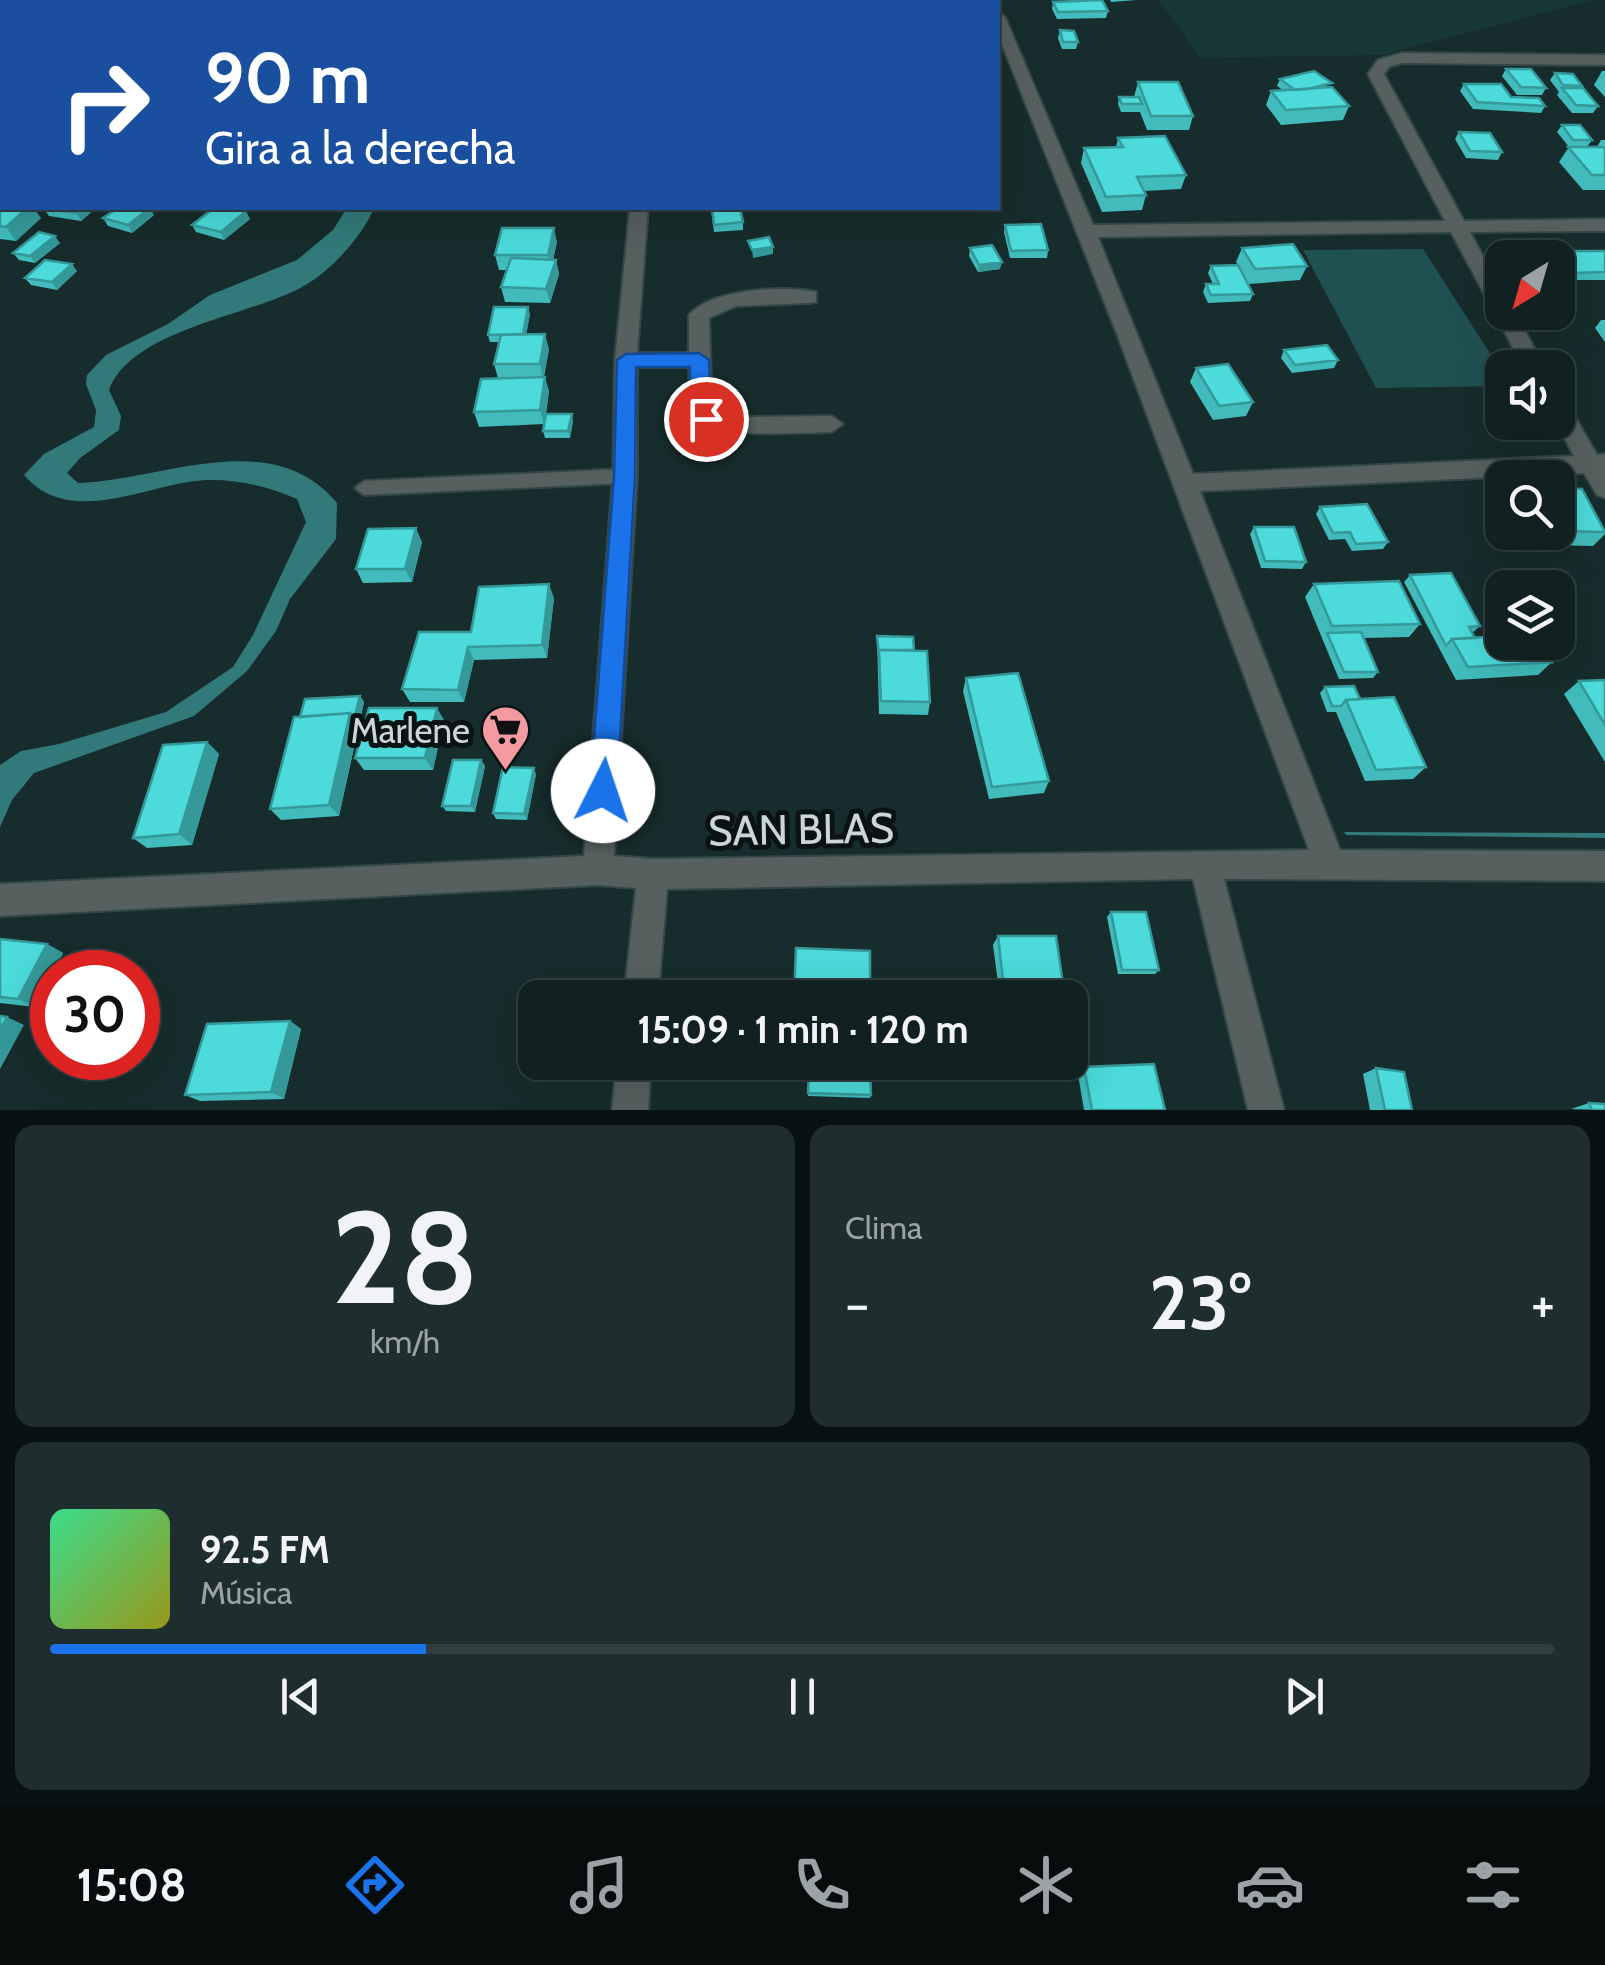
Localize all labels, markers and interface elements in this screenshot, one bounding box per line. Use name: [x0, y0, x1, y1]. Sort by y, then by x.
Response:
text: 90 m: [205, 35, 370, 121]
icon: right: [40, 40, 170, 170]
text: Gira a la derecha: [205, 121, 515, 175]
north arrow: [1485, 240, 1575, 330]
map controls: [1485, 240, 1575, 660]
button: sound: [1485, 350, 1575, 440]
pin: [664, 377, 749, 462]
icon: arrive: [679, 392, 734, 447]
button: search: [1485, 460, 1575, 550]
button: layers: [1485, 570, 1575, 660]
supermarket icon: Marlene: [479, 704, 531, 772]
place label: Marlene: [350, 709, 470, 752]
position arrow: [551, 739, 655, 843]
street label: SAN BLAS: [708, 801, 894, 857]
speed limit sign: 30: [30, 950, 160, 1080]
text: 15:09 · 1 min · 120 m: [637, 1006, 969, 1053]
text: 28: [331, 1178, 479, 1336]
text: Clima: [845, 1208, 922, 1247]
text: 23°: [1149, 1257, 1251, 1348]
text: −: [845, 1270, 869, 1337]
text: +: [1531, 1270, 1555, 1337]
text: km/h: [370, 1322, 440, 1361]
text: 92.5 FM: [200, 1526, 330, 1573]
text: Música: [200, 1573, 292, 1612]
icon: previous: [273, 1669, 328, 1724]
icon: pause: [775, 1669, 830, 1724]
icon: next: [1277, 1669, 1332, 1724]
icon: directions: [340, 1850, 410, 1920]
icon: music: [564, 1850, 634, 1920]
icon: phone: [787, 1850, 857, 1920]
icon: climate: [1011, 1850, 1081, 1920]
icon: car: [1235, 1850, 1305, 1920]
icon: filters: [1458, 1850, 1528, 1920]
text: 15:08: [77, 1858, 187, 1912]

